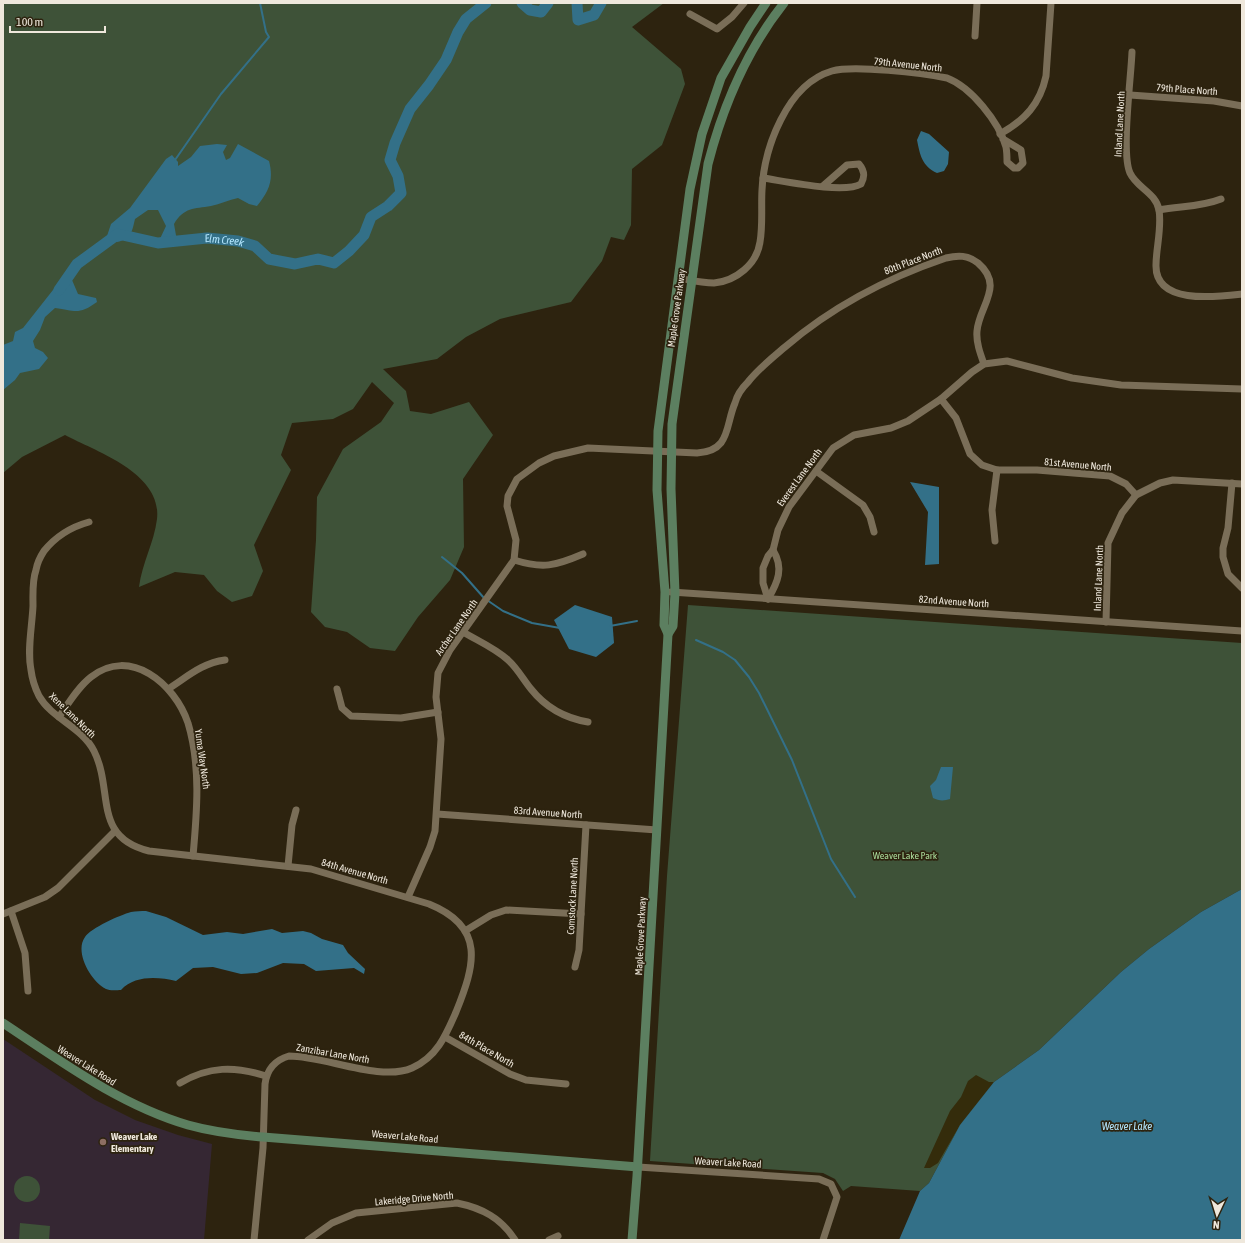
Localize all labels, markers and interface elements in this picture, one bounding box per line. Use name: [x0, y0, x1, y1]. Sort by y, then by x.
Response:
scale bar: [10, 8, 105, 34]
text: 100 m: [16, 15, 43, 29]
street label: 79th Avenue North: [873, 55, 943, 74]
street label: 79th Place North: [1156, 82, 1218, 97]
street label: Inland Lane North: [1112, 91, 1127, 157]
water label: Elm Creek: [204, 232, 246, 248]
street label: 80th Place North: [883, 244, 944, 277]
street label: Maple Grove Parkway: [666, 268, 687, 348]
street label: Everest Lane North: [775, 446, 824, 508]
street label: 81st Avenue North: [1044, 456, 1112, 473]
street label: Inland Lane North: [1092, 545, 1105, 611]
street label: 82nd Avenue North: [918, 594, 990, 609]
street label: Archer Lane North: [433, 597, 480, 657]
street label: Xene Lane North: [47, 691, 98, 740]
street label: Yuma Way North: [193, 728, 212, 790]
street label: 83rd Avenue North: [513, 805, 583, 820]
park label: Weaver Lake Park: [873, 850, 938, 861]
street label: 84th Avenue North: [320, 857, 390, 886]
street label: Comstock Lane North: [565, 857, 580, 935]
street label: Maple Grove Parkway: [633, 896, 648, 976]
street label: 84th Place North: [457, 1029, 516, 1070]
street label: Zanzibar Lane North: [295, 1042, 370, 1065]
street label: Weaver Lake Road: [56, 1043, 118, 1088]
water label: Weaver Lake: [1102, 1120, 1152, 1132]
street label: Weaver Lake Road: [371, 1128, 439, 1145]
place label: Weaver Lake Elementary: [110, 1131, 158, 1154]
marker: Weaver Lake Elementary: [98, 1137, 108, 1147]
street label: Weaver Lake Road: [694, 1155, 762, 1170]
street label: Lakeridge Drive North: [374, 1190, 454, 1207]
north arrow: [1197, 1195, 1237, 1235]
text: N: [1213, 1219, 1220, 1231]

